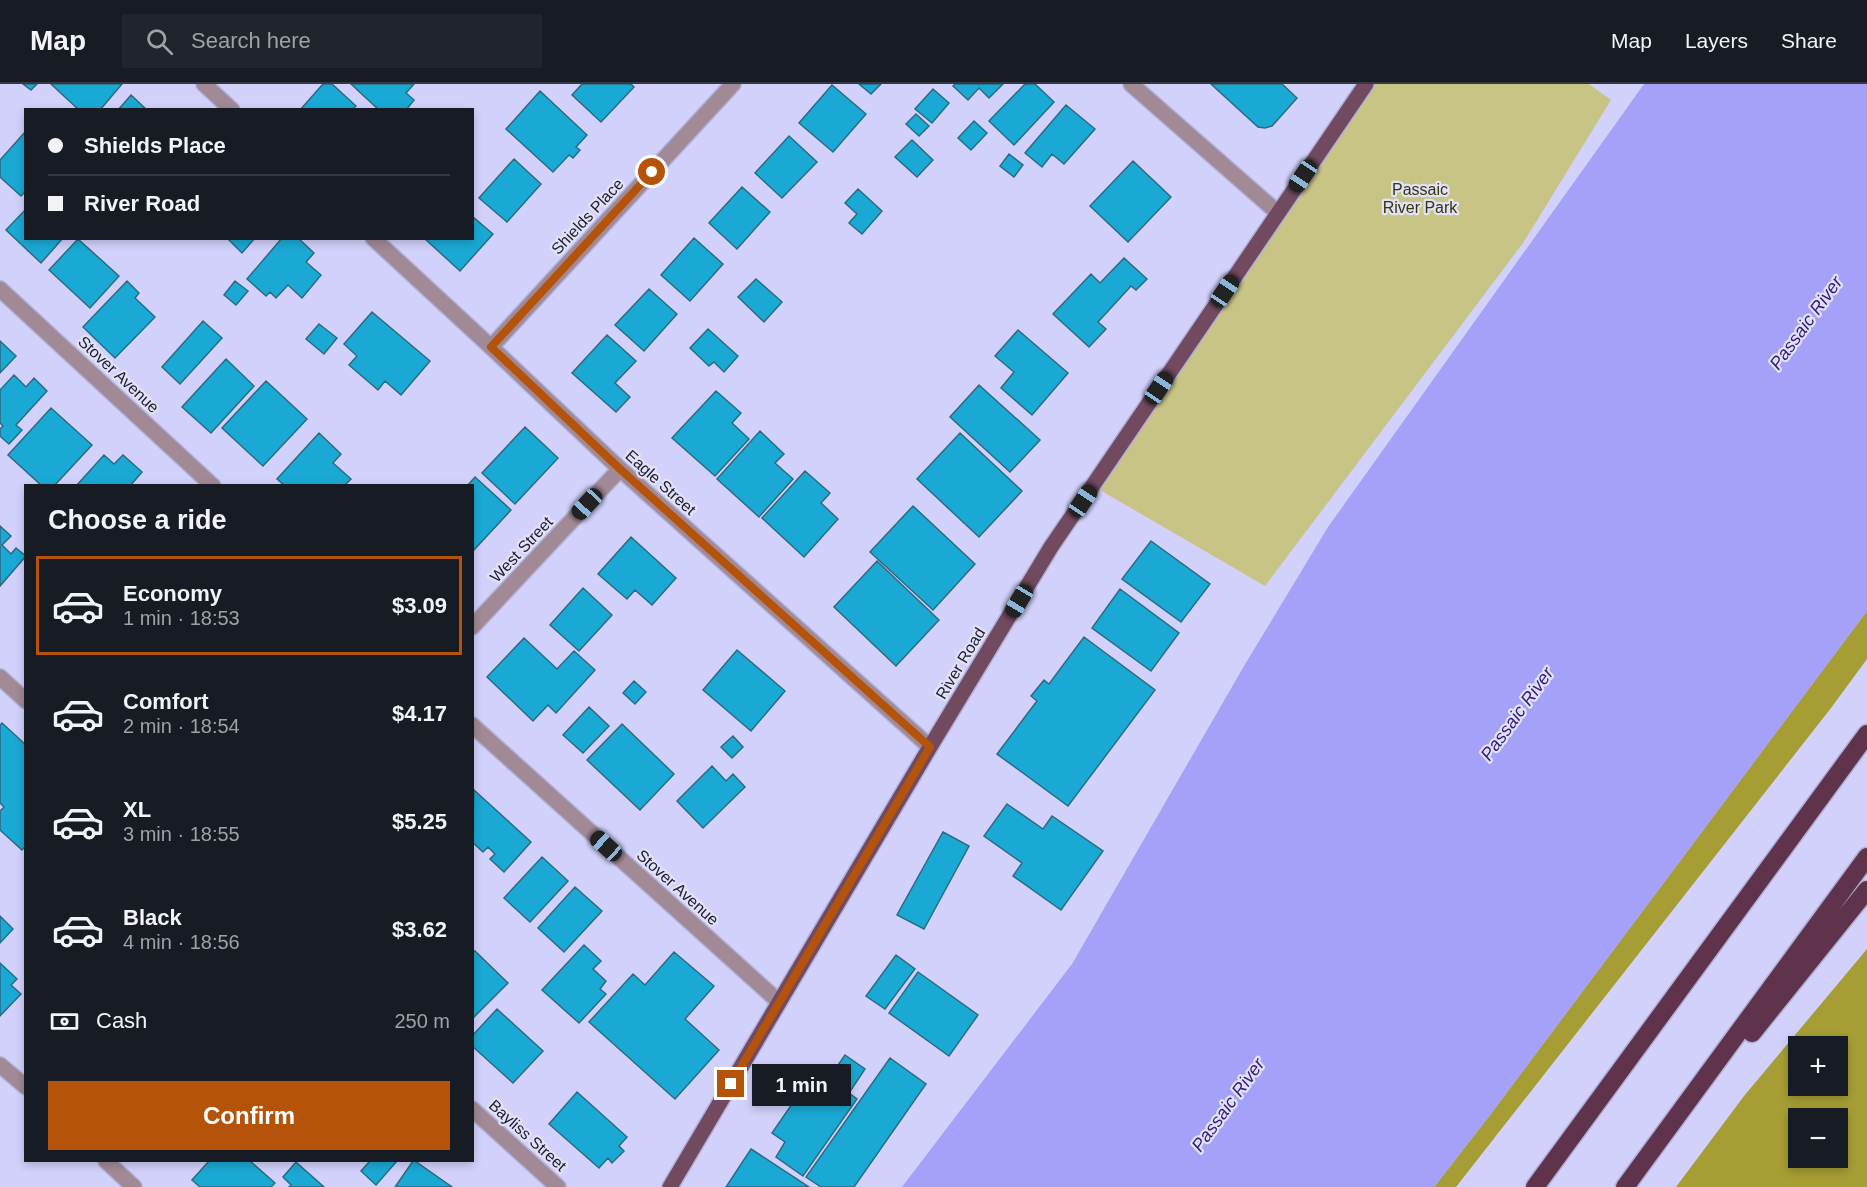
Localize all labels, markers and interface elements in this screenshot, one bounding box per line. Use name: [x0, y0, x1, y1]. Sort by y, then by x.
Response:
search box: [122, 14, 542, 68]
text: Map: [30, 25, 86, 56]
icon: search: [143, 25, 176, 58]
text: Search here: [191, 28, 311, 53]
text: Map: [1611, 29, 1652, 52]
text: Layers: [1685, 29, 1748, 52]
text: Share: [1781, 29, 1837, 52]
text: Shields Place: [84, 133, 226, 158]
car: [1285, 156, 1321, 196]
route start: [638, 158, 665, 185]
street label: Shields Place: [548, 175, 627, 258]
park label: Passaic River Park: [1383, 181, 1458, 216]
text: River Road: [84, 191, 200, 216]
car: [1207, 271, 1243, 311]
water label: Passaic River: [1766, 272, 1847, 373]
street label: Stover Avenue: [75, 333, 162, 416]
car: [1141, 368, 1177, 408]
street label: Eagle Street: [622, 447, 699, 519]
car: [1065, 481, 1101, 521]
car: [568, 485, 606, 523]
text: Choose a ride: [48, 505, 227, 535]
street label: West Street: [487, 513, 556, 586]
icon: car: [51, 579, 105, 633]
text: Economy: [123, 581, 222, 606]
car: [1002, 581, 1036, 621]
text: $3.09: [392, 593, 447, 618]
text: 1 min · 18:53: [123, 607, 240, 629]
street label: River Road: [933, 625, 988, 702]
water label: Passaic River: [1477, 663, 1558, 764]
icon: car: [51, 687, 105, 741]
text: Comfort: [123, 689, 209, 714]
text: $4.17: [392, 701, 447, 726]
text: 2 min · 18:54: [123, 715, 240, 737]
icon: car: [51, 795, 105, 849]
text: XL: [123, 797, 151, 822]
text: $5.25: [392, 809, 447, 834]
text: 3 min · 18:55: [123, 823, 240, 845]
car: [587, 827, 625, 865]
street label: Stover Avenue: [633, 846, 722, 928]
icon: car: [51, 903, 105, 957]
text: Black: [123, 905, 182, 930]
text: $3.62: [392, 917, 447, 942]
text: 4 min · 18:56: [123, 931, 240, 953]
icon: cash: [48, 1005, 81, 1038]
text: Cash: [96, 1008, 147, 1033]
text: 250 m: [394, 1010, 450, 1032]
map controls: [1788, 1036, 1848, 1168]
button: +: [1788, 1036, 1848, 1096]
water label: Passaic River: [1188, 1054, 1269, 1155]
callout: 1 min: [752, 1063, 851, 1105]
route end: [717, 1070, 744, 1097]
text: 1 min: [775, 1074, 828, 1096]
button: Confirm: [48, 1081, 450, 1150]
street label: Bayliss Street: [486, 1096, 570, 1175]
button: −: [1788, 1108, 1848, 1168]

